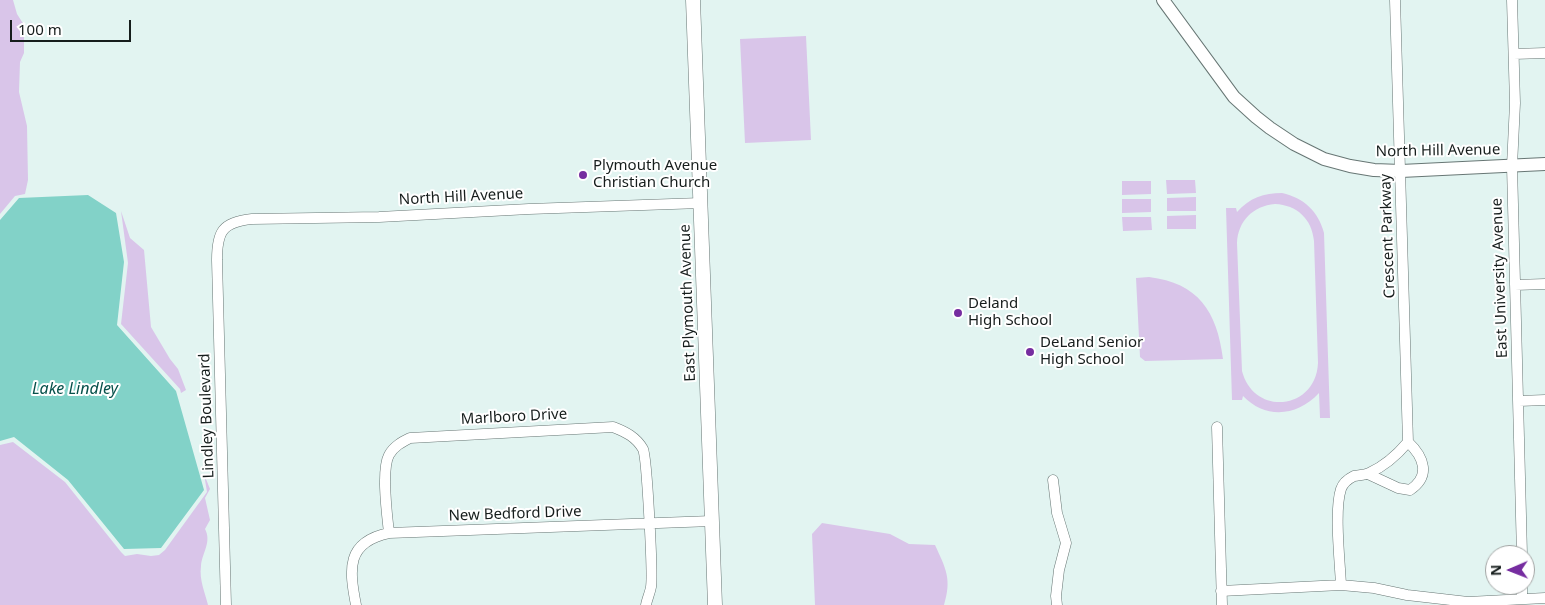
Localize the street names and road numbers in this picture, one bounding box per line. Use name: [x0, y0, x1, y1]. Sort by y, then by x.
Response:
street label: North Hill Avenue: [1376, 141, 1500, 161]
street label: Crescent Parkway: [1377, 173, 1399, 299]
street label: North Hill Avenue: [398, 185, 524, 209]
street label: East University Avenue: [1488, 198, 1512, 358]
street label: East Plymouth Avenue: [676, 224, 700, 382]
street label: Lindley Boulevard: [196, 353, 218, 479]
street label: Marlboro Drive: [460, 405, 568, 429]
street label: New Bedford Drive: [448, 503, 582, 525]

